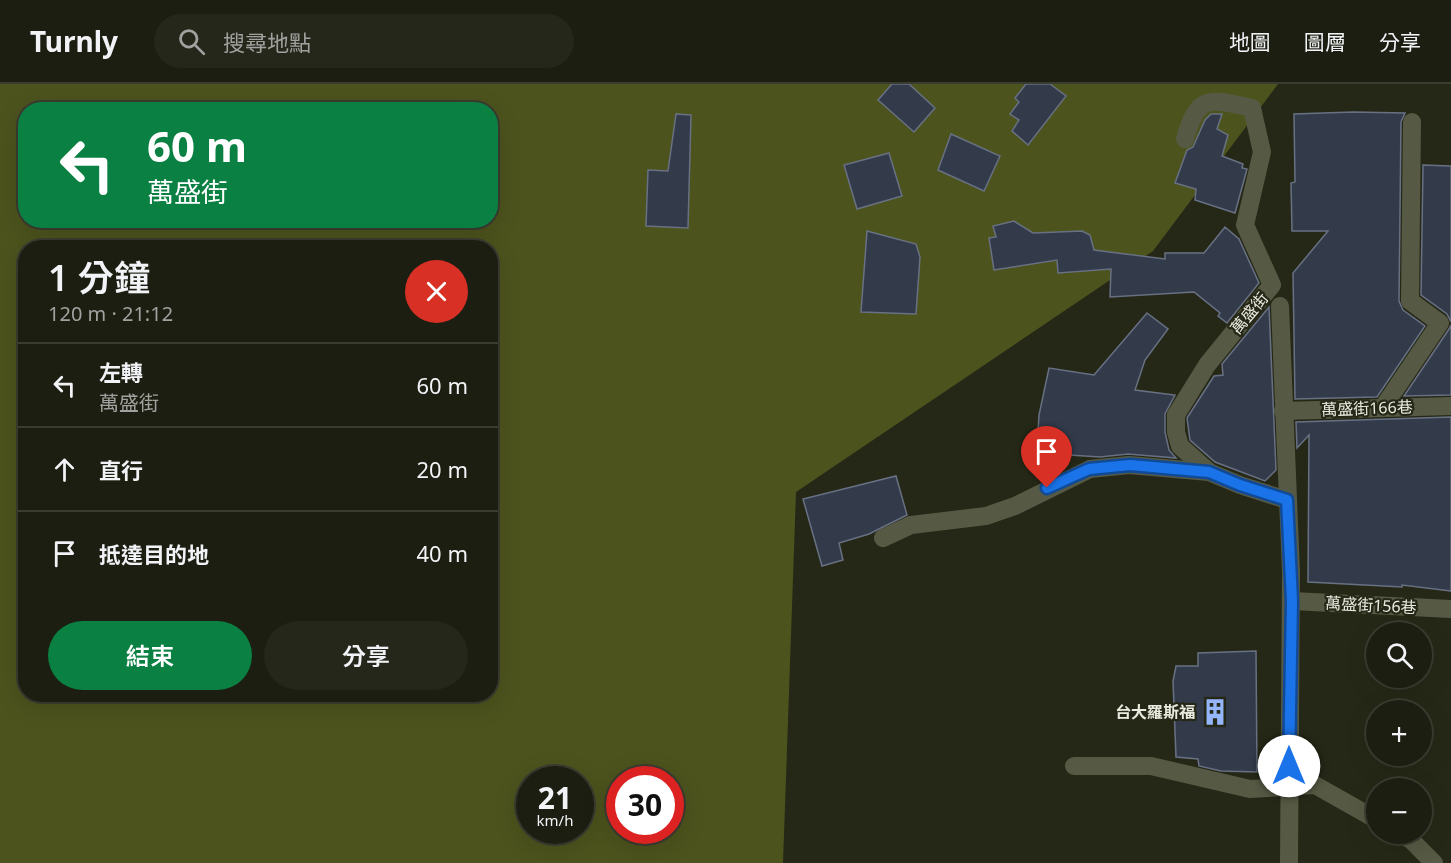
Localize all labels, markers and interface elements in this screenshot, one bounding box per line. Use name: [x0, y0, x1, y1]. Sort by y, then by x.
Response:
search box: [154, 14, 574, 68]
text: Turnly: [30, 22, 118, 60]
icon: search: [175, 25, 208, 58]
text: 搜尋地點: [223, 27, 311, 57]
text: 地圖: [1229, 28, 1271, 56]
text: 圖層: [1304, 28, 1346, 56]
text: 分享: [1379, 28, 1421, 56]
text: 60 m: [147, 117, 247, 174]
icon: left: [48, 126, 126, 204]
text: 萬盛街: [147, 173, 228, 210]
text: 1 分鐘: [48, 253, 150, 302]
button: close: [405, 260, 468, 323]
street label: 萬盛街: [1225, 288, 1273, 338]
text: 120 m · 21:12: [48, 300, 173, 327]
text: 左轉: [99, 357, 143, 387]
icon: left: [48, 369, 81, 402]
text: 60 m: [417, 370, 468, 400]
text: 萬盛街: [99, 389, 159, 416]
street label: 萬盛街166巷: [1321, 395, 1413, 421]
pin: [1021, 426, 1072, 488]
icon: arrive: [1030, 435, 1063, 468]
icon: ahead: [48, 453, 81, 486]
text: 20 m: [417, 454, 468, 484]
text: 直行: [99, 455, 143, 485]
icon: arrive: [48, 537, 81, 570]
text: 40 m: [417, 538, 468, 568]
text: 抵達目的地: [99, 539, 209, 569]
street label: 萬盛街156巷: [1325, 592, 1417, 618]
button: 結束: [48, 621, 252, 690]
button: 分享: [264, 621, 468, 690]
map controls: [1366, 622, 1432, 844]
button: search: [1366, 622, 1432, 688]
building icon: 台大羅斯福: [1200, 697, 1230, 727]
button: +: [1366, 700, 1432, 766]
place label: 台大羅斯福: [1115, 701, 1195, 723]
position arrow: [1257, 734, 1321, 798]
speed limit sign: 30: [606, 766, 684, 844]
text: 21: [538, 777, 572, 818]
button: −: [1366, 778, 1432, 844]
text: km/h: [537, 810, 573, 830]

